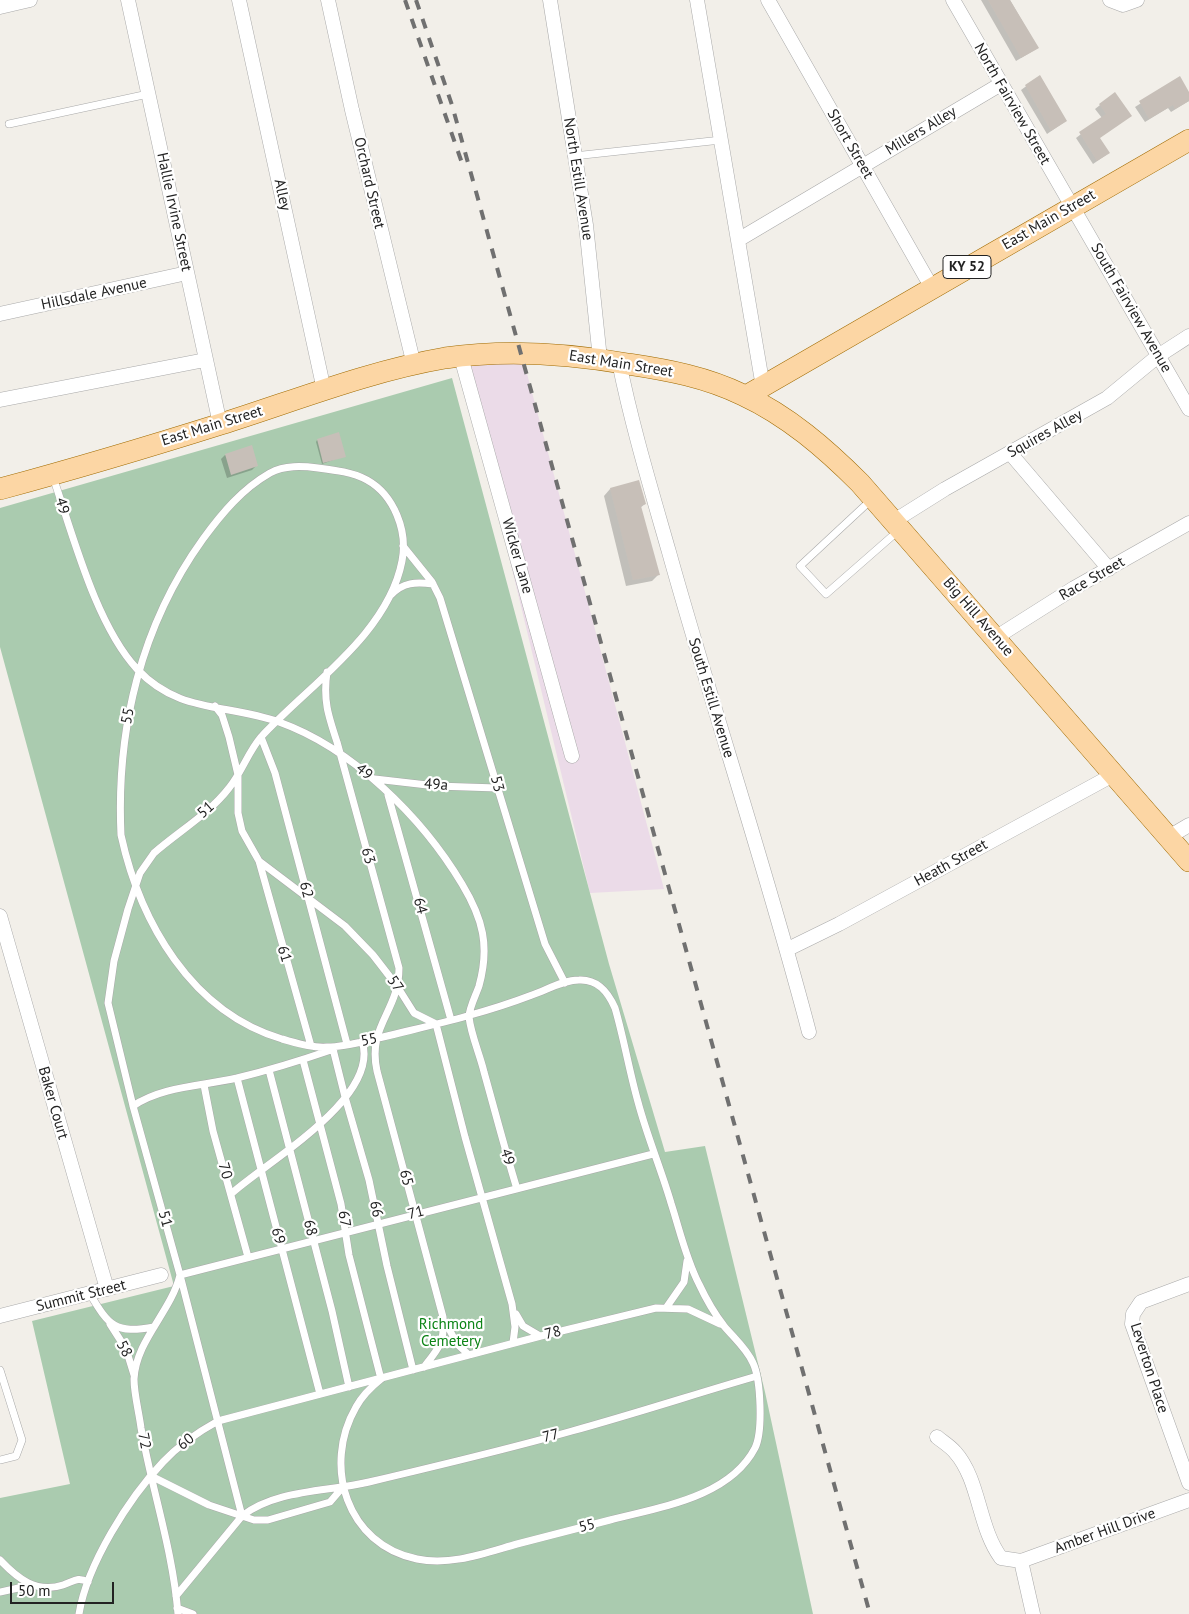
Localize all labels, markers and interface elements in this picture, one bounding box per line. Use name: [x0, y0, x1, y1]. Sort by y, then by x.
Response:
street label: North Fairview Street: [970, 40, 1054, 168]
street label: Millers Alley: [882, 103, 960, 159]
street label: Short Street: [823, 106, 877, 182]
street label: North Estill Avenue: [559, 116, 597, 242]
street label: Orchard Street: [350, 136, 388, 230]
street label: Hallie Irvine Street: [153, 151, 195, 273]
street label: Alley: [270, 178, 294, 212]
street label: East Main Street: [999, 186, 1099, 254]
street label: South Fairview Avenue: [1087, 240, 1175, 376]
road number: KY 52: [943, 256, 991, 278]
street label: Hillsdale Avenue: [40, 274, 148, 314]
street label: East Main Street: [568, 347, 674, 381]
street label: East Main Street: [159, 402, 265, 450]
street label: Squires Alley: [1004, 406, 1086, 462]
street label: 49: [51, 496, 73, 516]
street label: Wicker Lane: [498, 516, 536, 596]
street label: Race Street: [1056, 553, 1128, 605]
street label: Big Hill Avenue: [939, 574, 1017, 660]
street label: South Estill Avenue: [684, 636, 738, 760]
street label: 55: [118, 706, 138, 726]
street label: 49: [352, 760, 376, 784]
street label: 53: [486, 774, 508, 794]
street label: 49a: [424, 775, 448, 795]
street label: 51: [194, 798, 218, 822]
street label: Heath Street: [911, 836, 991, 890]
street label: 63: [357, 846, 379, 866]
street label: 62: [295, 880, 317, 900]
street label: 64: [409, 896, 431, 916]
street label: 61: [273, 944, 295, 964]
street label: 57: [383, 972, 407, 996]
street label: 55: [359, 1029, 379, 1051]
street label: Baker Court: [34, 1065, 72, 1141]
street label: 49: [496, 1147, 518, 1167]
street label: 70: [214, 1161, 236, 1181]
street label: 65: [395, 1168, 417, 1188]
street label: 66: [365, 1199, 387, 1219]
street label: 71: [406, 1202, 426, 1224]
street label: 51: [154, 1209, 176, 1229]
street label: 67: [334, 1210, 354, 1228]
street label: 68: [299, 1218, 321, 1238]
street label: 69: [267, 1226, 289, 1246]
street label: Summit Street: [34, 1276, 128, 1316]
park label: Richmond Cemetery: [419, 1316, 483, 1351]
street label: Leverton Place: [1126, 1321, 1172, 1415]
street label: 78: [543, 1322, 563, 1344]
street label: 58: [112, 1338, 136, 1360]
street label: 77: [541, 1425, 561, 1447]
street label: 60: [174, 1430, 198, 1454]
street label: 72: [134, 1431, 154, 1451]
street label: Amber Hill Drive: [1052, 1504, 1158, 1558]
street label: 55: [577, 1515, 597, 1537]
scale bar: [12, 1572, 116, 1604]
text: 50 m: [18, 1581, 51, 1600]

